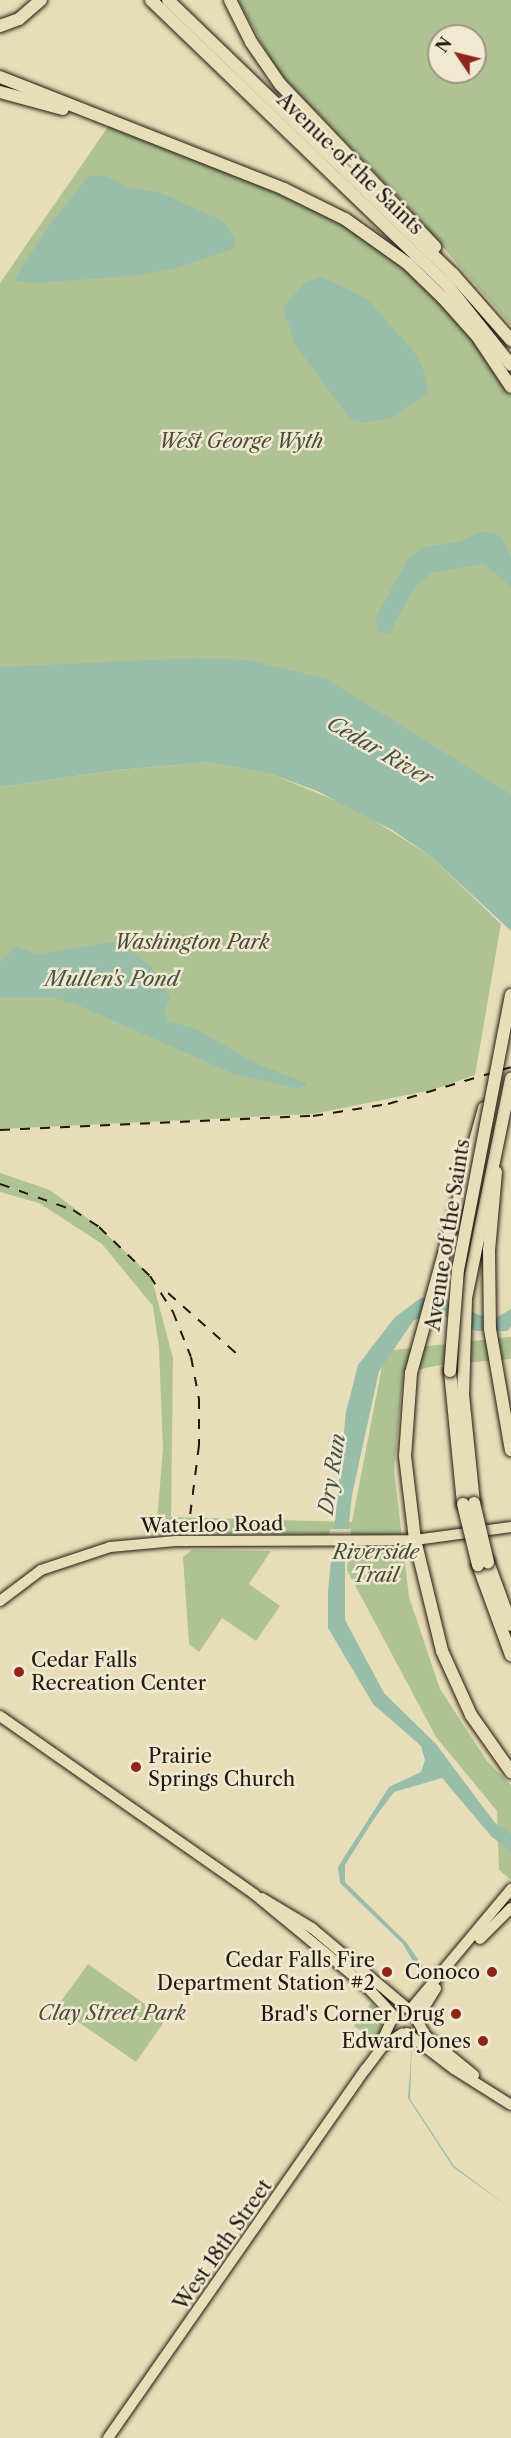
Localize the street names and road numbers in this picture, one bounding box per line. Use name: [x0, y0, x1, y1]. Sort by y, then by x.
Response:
street label: Avenue of the Saints: [272, 88, 428, 240]
street label: Avenue of the Saints: [421, 1137, 475, 1333]
street label: Waterloo Road: [140, 1512, 284, 1538]
street label: West 18th Street: [169, 2175, 277, 2315]

